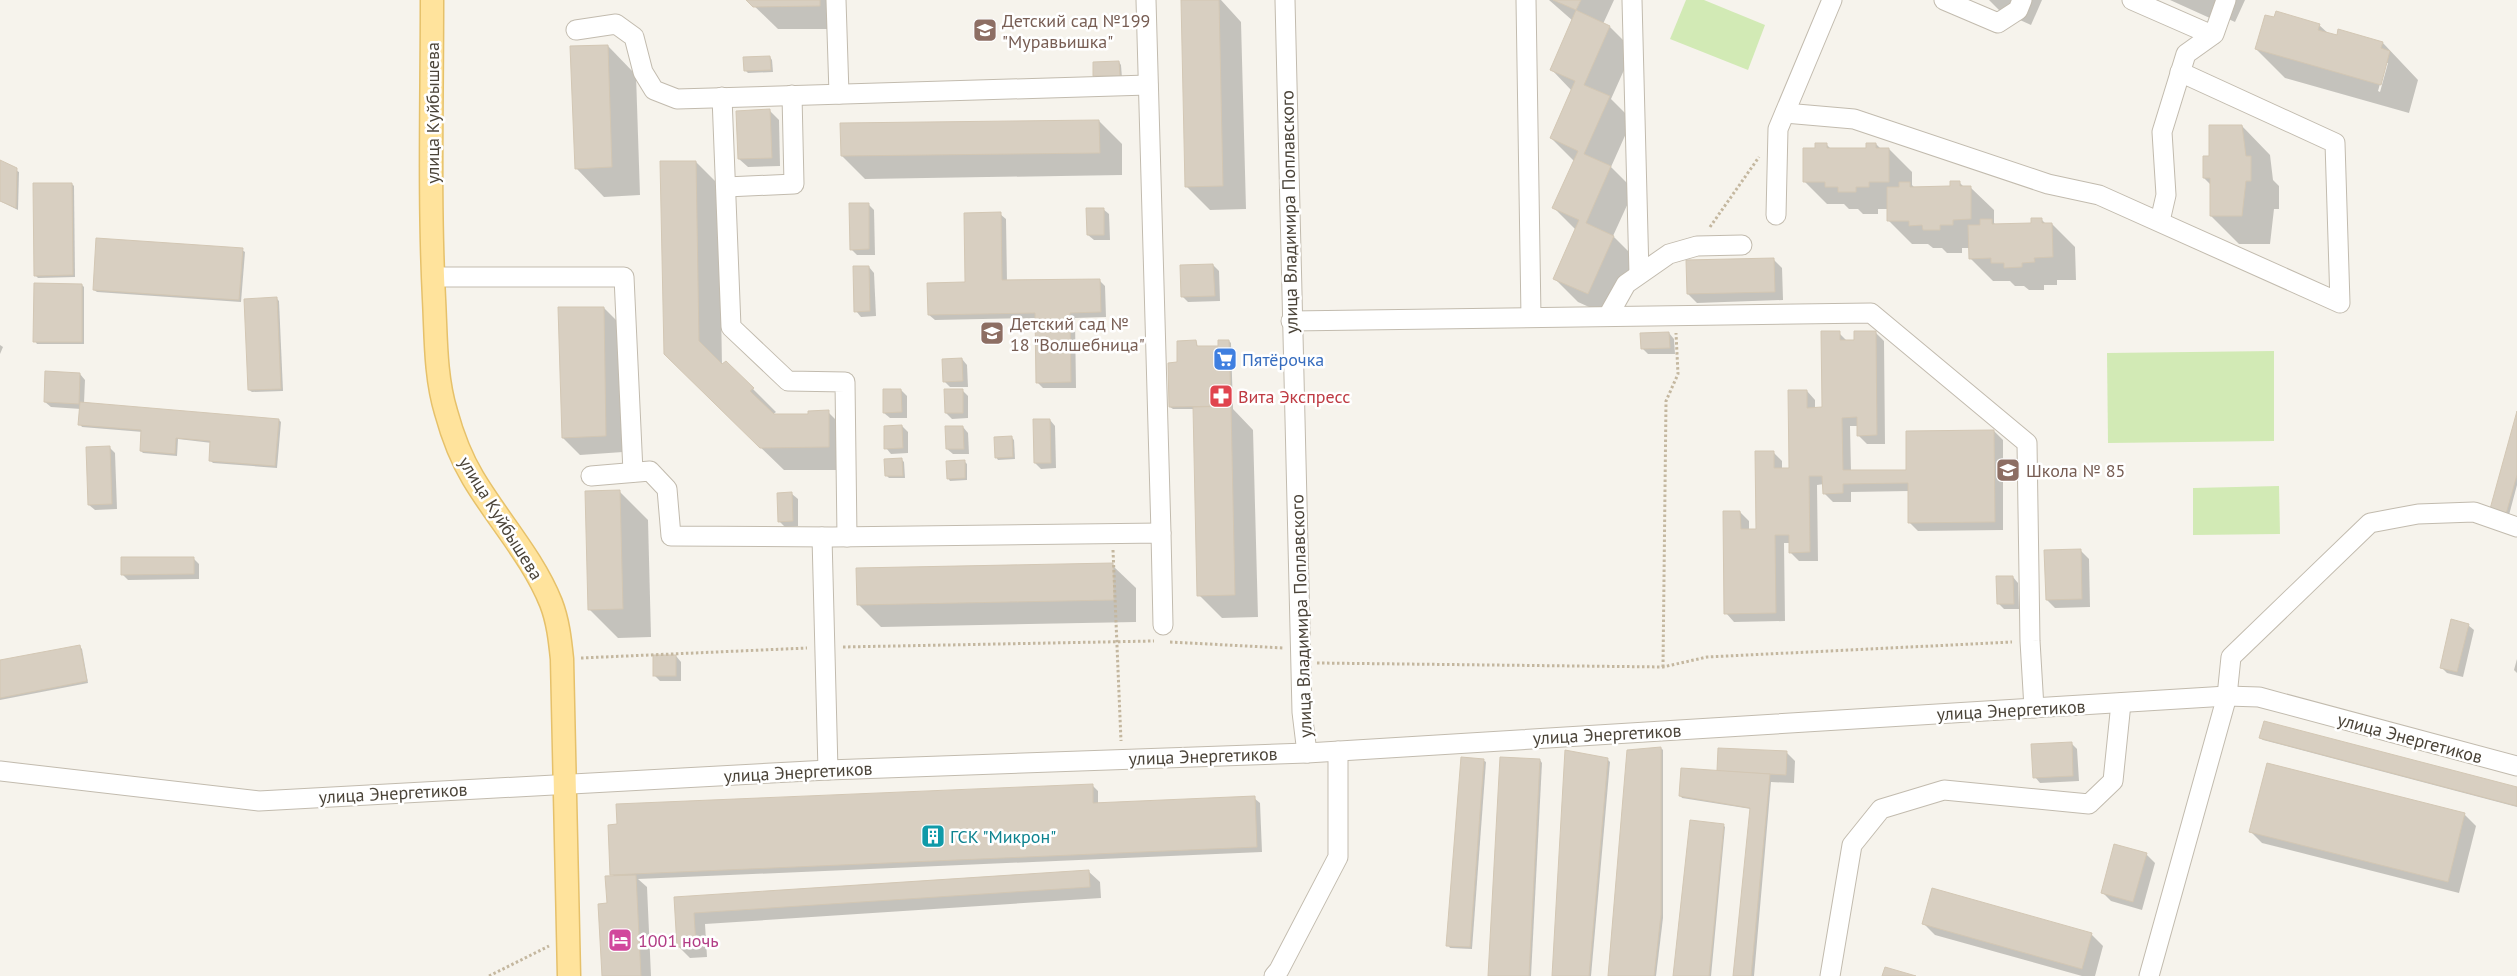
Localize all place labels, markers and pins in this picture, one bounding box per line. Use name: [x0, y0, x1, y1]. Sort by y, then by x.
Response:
place label: Детский сад №199 "Муравьишка": [1002, 9, 1150, 53]
school or university icon: Детский сад №199 "Муравьишка": [972, 17, 998, 43]
place label: Детский сад № 18 "Волшебница": [1010, 312, 1145, 356]
school or university icon: Детский сад № 18 "Волшебница": [979, 320, 1005, 346]
supermarket icon: Пятёрочка: [1212, 346, 1238, 372]
place label: Пятёрочка: [1242, 348, 1324, 371]
pharmacy icon: Вита Экспресс: [1208, 383, 1234, 409]
place label: Вита Экспресс: [1238, 385, 1350, 408]
school or university icon: Школа № 85: [1995, 457, 2021, 483]
place label: Школа № 85: [2026, 459, 2125, 482]
building icon: ГСК "Микрон": [920, 823, 946, 849]
place label: ГСК "Микрон": [950, 825, 1056, 848]
hotel icon: 1001 ночь: [607, 927, 633, 953]
place label: 1001 ночь: [638, 929, 719, 952]

